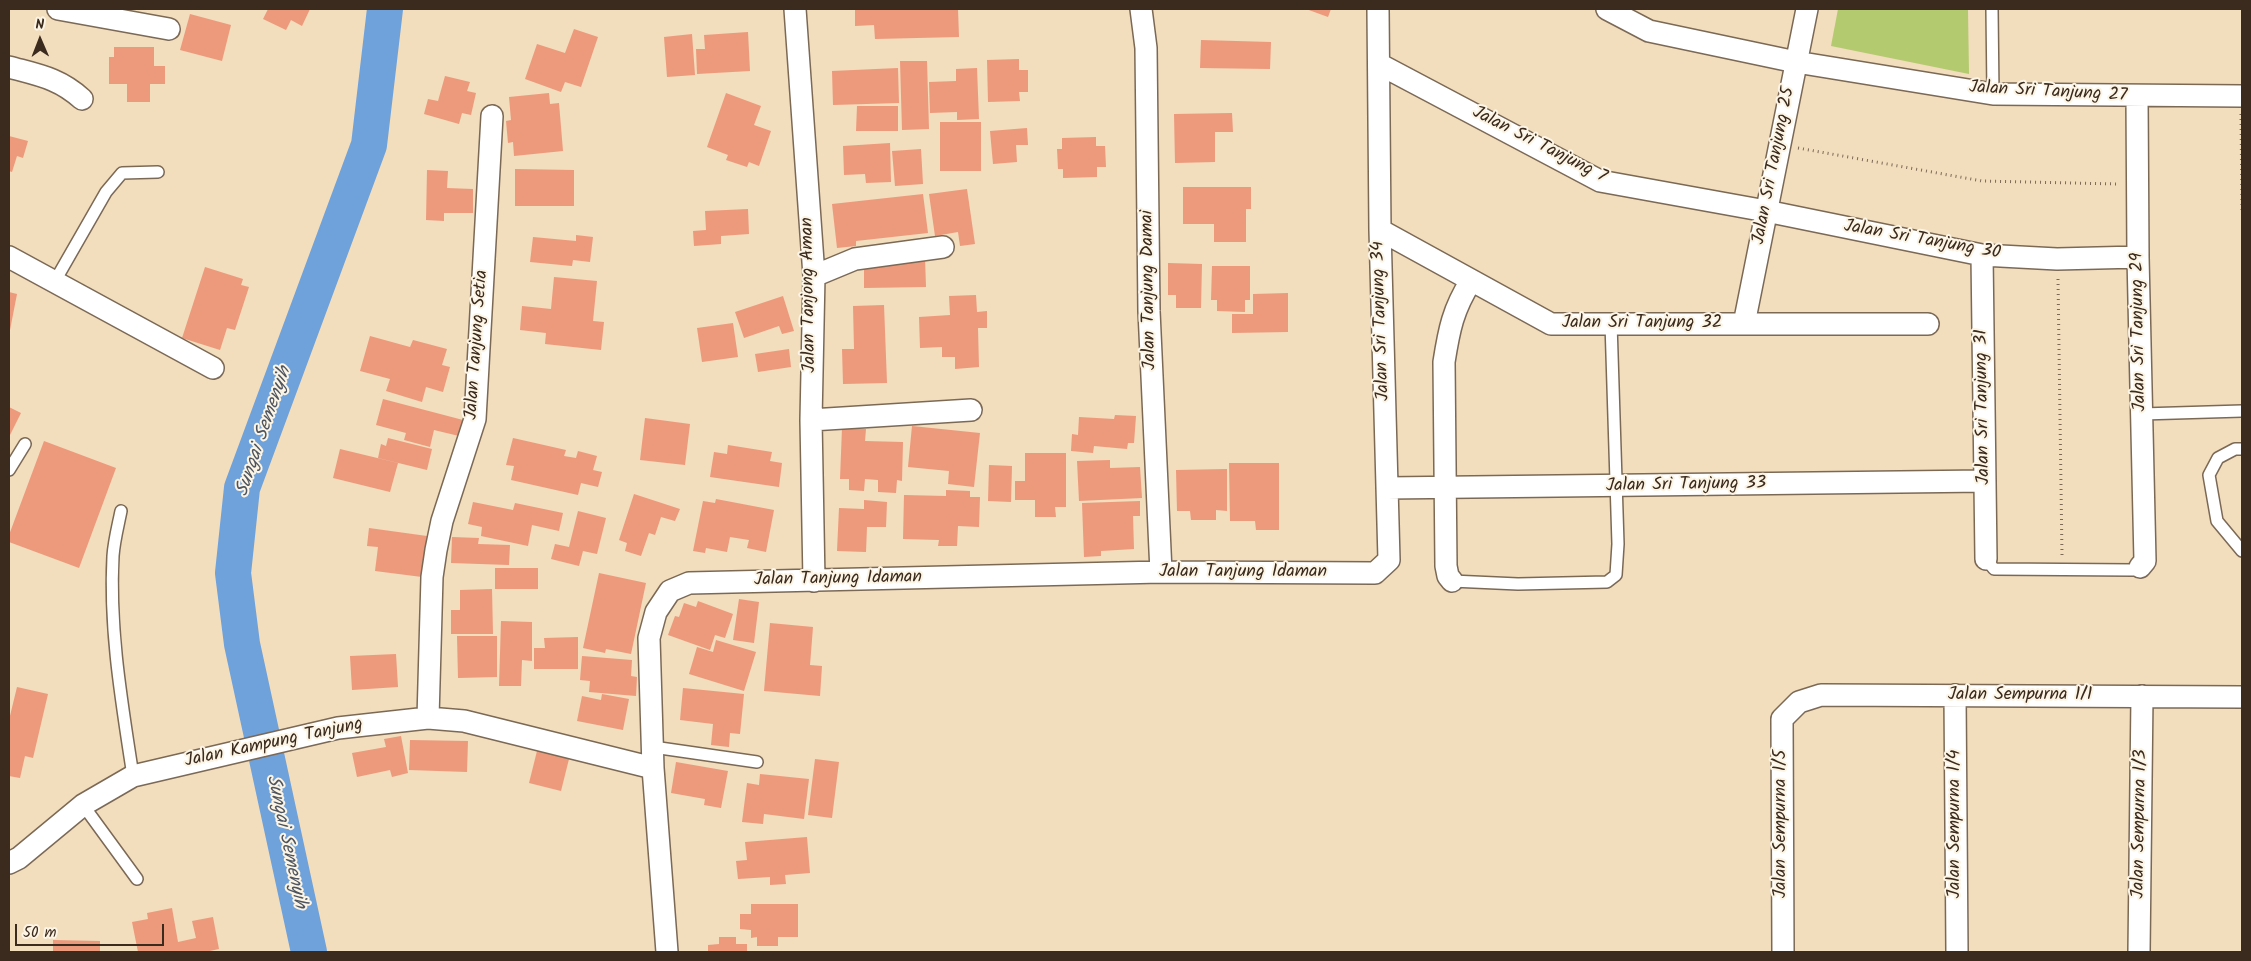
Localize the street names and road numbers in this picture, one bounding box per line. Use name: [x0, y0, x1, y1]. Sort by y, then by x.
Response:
street label: Jalan Sri Tanjung 27: [1968, 78, 2128, 108]
street label: Jalan Sri Tanjung 25: [1749, 85, 1801, 247]
street label: Jalan Sri Tanjung 7: [1468, 103, 1610, 189]
street label: Jalan Tanjung Damai: [1138, 210, 1162, 370]
street label: Jalan Tanjong Aman: [798, 217, 822, 373]
street label: Jalan Sri Tanjung 30: [1842, 217, 2002, 265]
street label: Jalan Sri Tanjung 34: [1368, 241, 1396, 401]
street label: Jalan Sri Tanjung 29: [2128, 252, 2152, 412]
street label: Jalan Tanjung Setia: [462, 269, 494, 421]
street label: Jalan Sri Tanjung 32: [1562, 313, 1722, 335]
street label: Jalan Sri Tanjung 31: [1972, 329, 1996, 485]
street label: Jalan Sri Tanjung 33: [1606, 474, 1766, 498]
street label: Jalan Tanjung Idaman: [1159, 562, 1327, 584]
street label: Jalan Tanjung Idaman: [754, 568, 922, 592]
street label: Jalan Sempurna 1/1: [1948, 685, 2092, 707]
street label: Jalan Kampung Tanjung: [183, 715, 365, 773]
street label: Jalan Sempurna 1/3: [2129, 749, 2153, 899]
street label: Jalan Sempurna 1/5: [1771, 750, 1793, 898]
street label: Jalan Sempurna 1/4: [1945, 750, 1967, 898]

